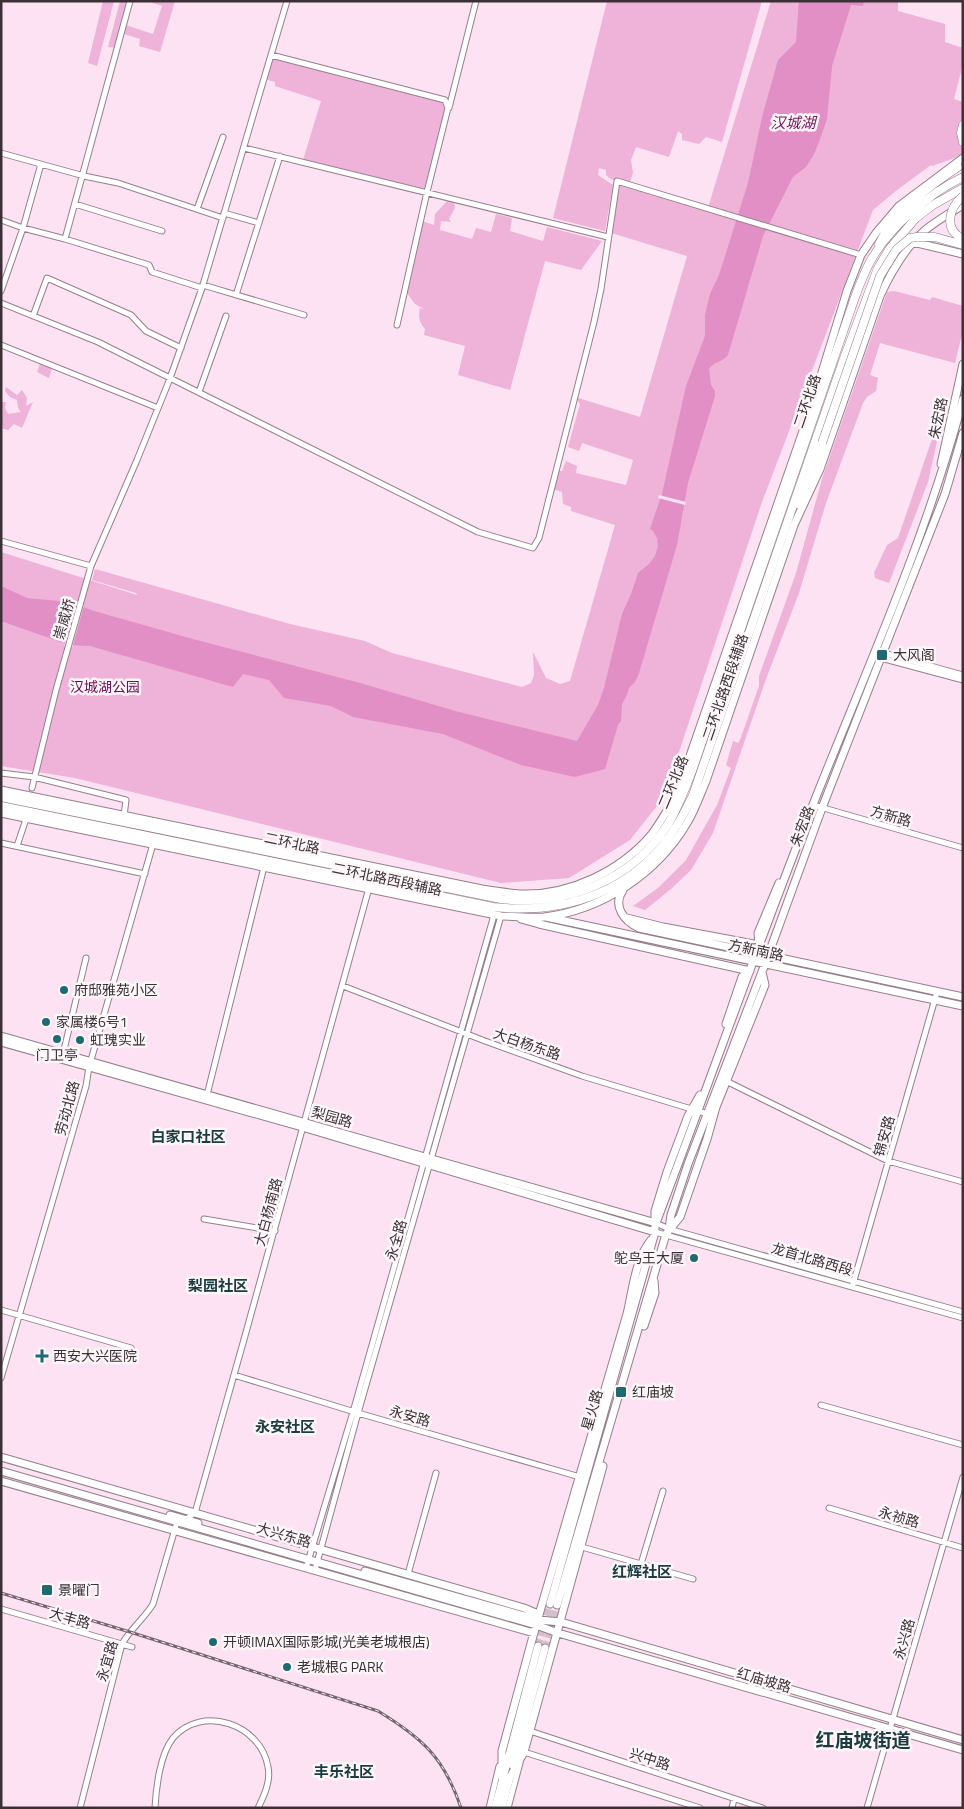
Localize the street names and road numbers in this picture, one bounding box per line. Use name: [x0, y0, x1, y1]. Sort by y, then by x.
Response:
street label: 二环北路: [787, 371, 826, 431]
street label: 朱宏路: [923, 395, 952, 441]
street label: 崇威桥: [48, 596, 79, 642]
street label: 二环北路西段辅路: [696, 630, 753, 743]
street label: 二环北路: [652, 752, 693, 812]
street label: 方新路: [868, 800, 914, 831]
street label: 朱宏路: [784, 802, 819, 849]
street label: 二环北路: [263, 826, 322, 859]
street label: 二环北路西段辅路: [330, 857, 444, 900]
street label: 方新南路: [727, 933, 786, 966]
street label: 大白杨东路: [491, 1022, 564, 1065]
street label: 劳动北路: [49, 1078, 84, 1138]
street label: 梨园路: [309, 1101, 355, 1132]
street label: 锦安路: [868, 1113, 899, 1159]
street label: 大白杨南路: [248, 1175, 287, 1248]
street label: 永全路: [380, 1217, 411, 1263]
street label: 龙首北路西段: [769, 1237, 855, 1280]
street label: 星火路: [576, 1387, 607, 1433]
street label: 永安路: [387, 1400, 433, 1431]
street label: 永祯路: [876, 1501, 922, 1532]
street label: 大兴东路: [254, 1517, 314, 1552]
street label: 大丰路: [47, 1602, 93, 1633]
street label: 永兴路: [888, 1616, 919, 1662]
street label: 永宜路: [90, 1638, 123, 1684]
street label: 红庙坡路: [734, 1662, 794, 1697]
street label: 兴中路: [627, 1742, 673, 1775]

